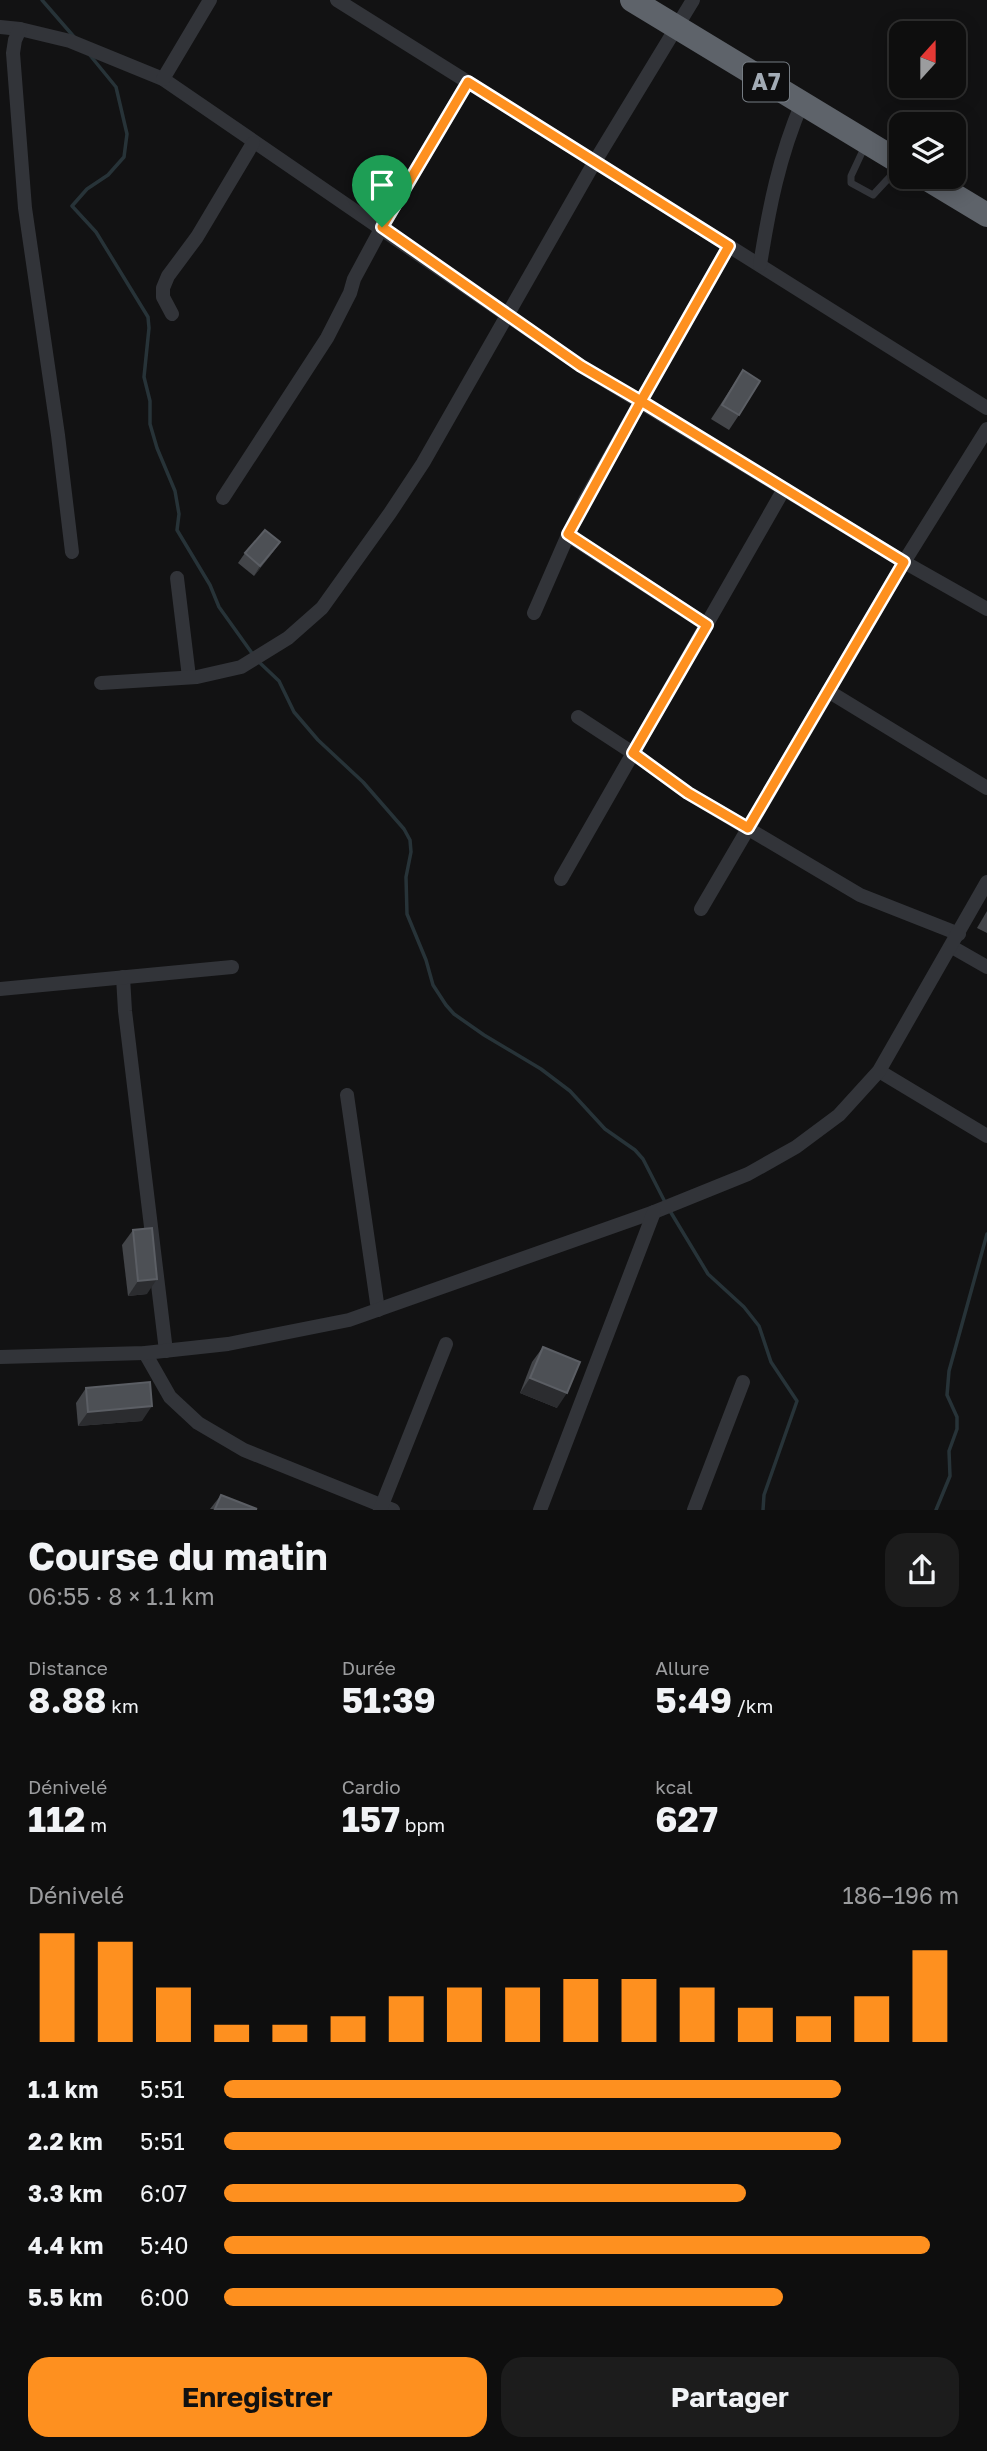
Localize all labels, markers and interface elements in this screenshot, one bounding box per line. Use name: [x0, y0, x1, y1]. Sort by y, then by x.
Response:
north arrow: [889, 21, 966, 98]
map controls: [889, 21, 966, 189]
road number: A7: [743, 62, 789, 102]
button: layers: [889, 112, 966, 189]
pin: [352, 155, 412, 227]
icon: arrive: [363, 166, 401, 204]
text: Course du matin: [28, 1533, 328, 1578]
button: share: [885, 1533, 959, 1607]
text: 06:55 · 8 × 1.1 km: [28, 1582, 215, 1610]
text: Distance: [28, 1656, 108, 1679]
text: Durée: [342, 1656, 396, 1679]
text: Allure: [655, 1656, 710, 1679]
text: 8.88: [28, 1679, 106, 1721]
text: 51:39: [342, 1679, 436, 1721]
text: 5:49: [655, 1679, 732, 1721]
text: km: [106, 1694, 139, 1717]
text: /km: [732, 1694, 773, 1717]
text: Dénivelé: [28, 1775, 107, 1798]
text: Cardio: [342, 1775, 401, 1798]
text: kcal: [655, 1775, 693, 1798]
text: 112: [28, 1798, 85, 1840]
text: 157: [342, 1798, 400, 1840]
text: 627: [655, 1798, 718, 1840]
text: m: [85, 1813, 107, 1836]
text: bpm: [400, 1813, 445, 1836]
text: Dénivelé: [28, 1881, 124, 1909]
text: 186–196 m: [843, 1881, 959, 1909]
text: 1.1 km: [28, 2075, 98, 2103]
text: 5:51: [140, 2075, 185, 2103]
text: 2.2 km: [28, 2127, 103, 2155]
text: 5:51: [140, 2127, 185, 2155]
text: 3.3 km: [28, 2179, 103, 2207]
text: 6:07: [140, 2179, 187, 2207]
text: 4.4 km: [28, 2231, 103, 2259]
text: 5:40: [140, 2231, 189, 2259]
text: 5.5 km: [28, 2283, 103, 2311]
text: 6:00: [140, 2283, 189, 2311]
button: Enregistrer: [28, 2357, 487, 2437]
button: Partager: [501, 2357, 959, 2437]

